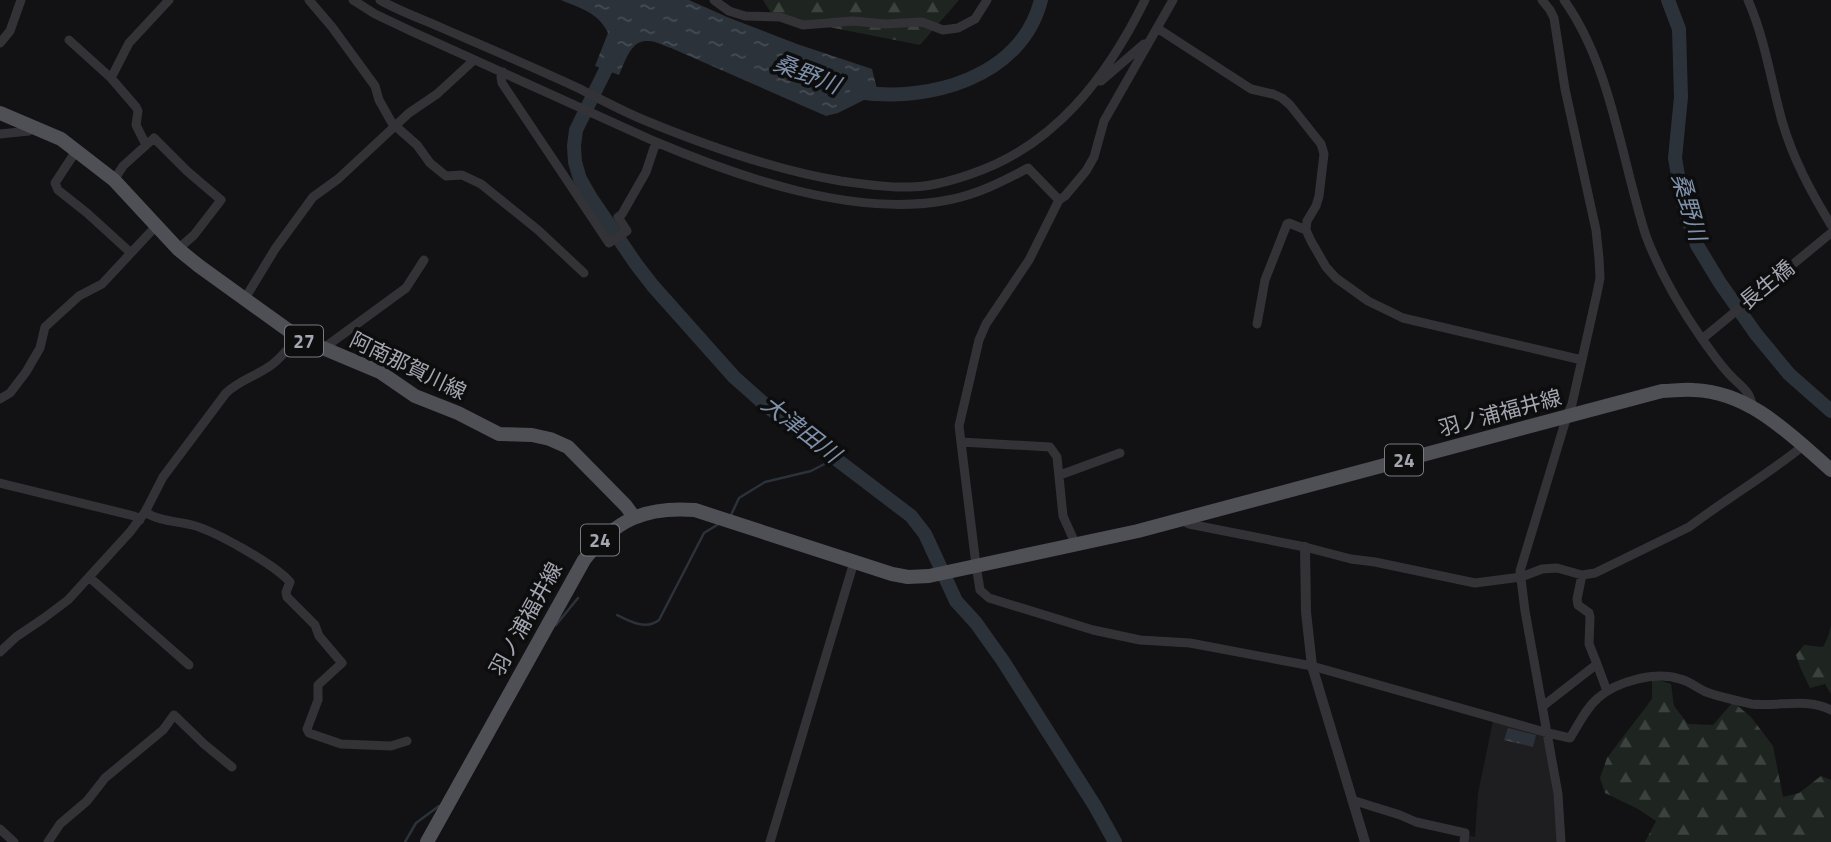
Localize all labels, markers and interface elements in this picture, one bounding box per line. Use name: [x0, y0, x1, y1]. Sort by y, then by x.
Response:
water label: 桑野川: [769, 45, 848, 103]
water label: 桑野川: [1663, 169, 1717, 248]
street label: 長生橋: [1732, 252, 1801, 316]
street label: 阿南那賀川線: [345, 323, 472, 407]
road number: 27: [285, 326, 323, 356]
street label: 羽ノ浦福井線: [1435, 380, 1565, 444]
water label: 大津田川: [754, 386, 851, 473]
road number: 24: [1385, 444, 1423, 475]
road number: 24: [581, 524, 619, 555]
street label: 羽ノ浦福井線: [481, 556, 570, 681]

